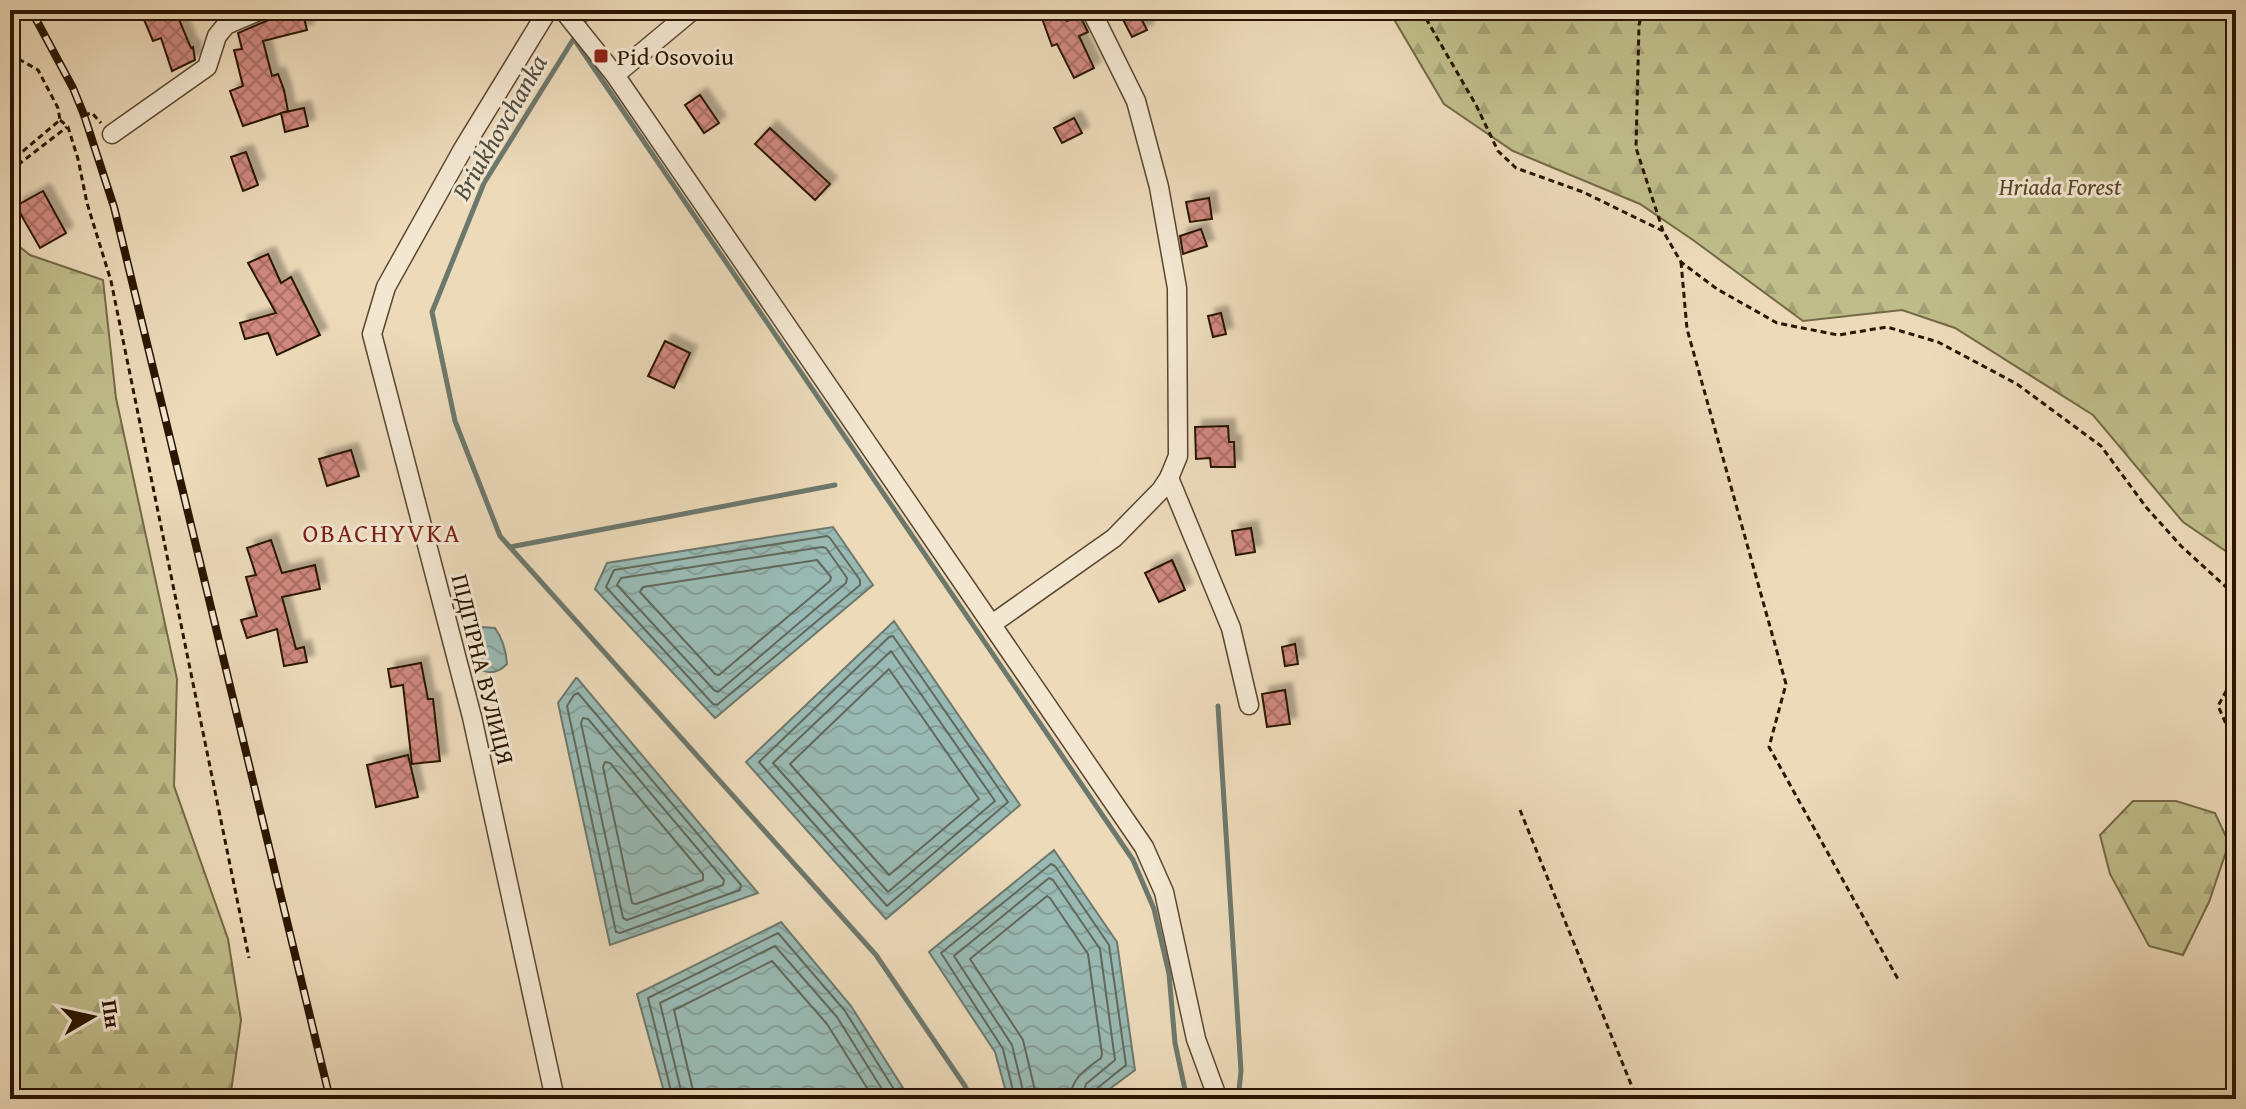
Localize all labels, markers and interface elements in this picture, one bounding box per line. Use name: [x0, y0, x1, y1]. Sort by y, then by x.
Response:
place label: Pid Osovoiu: [617, 39, 734, 74]
water label: Briukhovchanka: [441, 47, 557, 208]
marker: Pid Osovoiu: [592, 47, 610, 65]
park label: Hriada Forest: [1998, 169, 2122, 204]
district label: OBACHYVKA: [302, 513, 462, 552]
street label: ПІДГІРНА ВУЛИЦЯ: [442, 570, 524, 768]
north arrow: [52, 977, 132, 1057]
text: Пн: [94, 997, 130, 1030]

